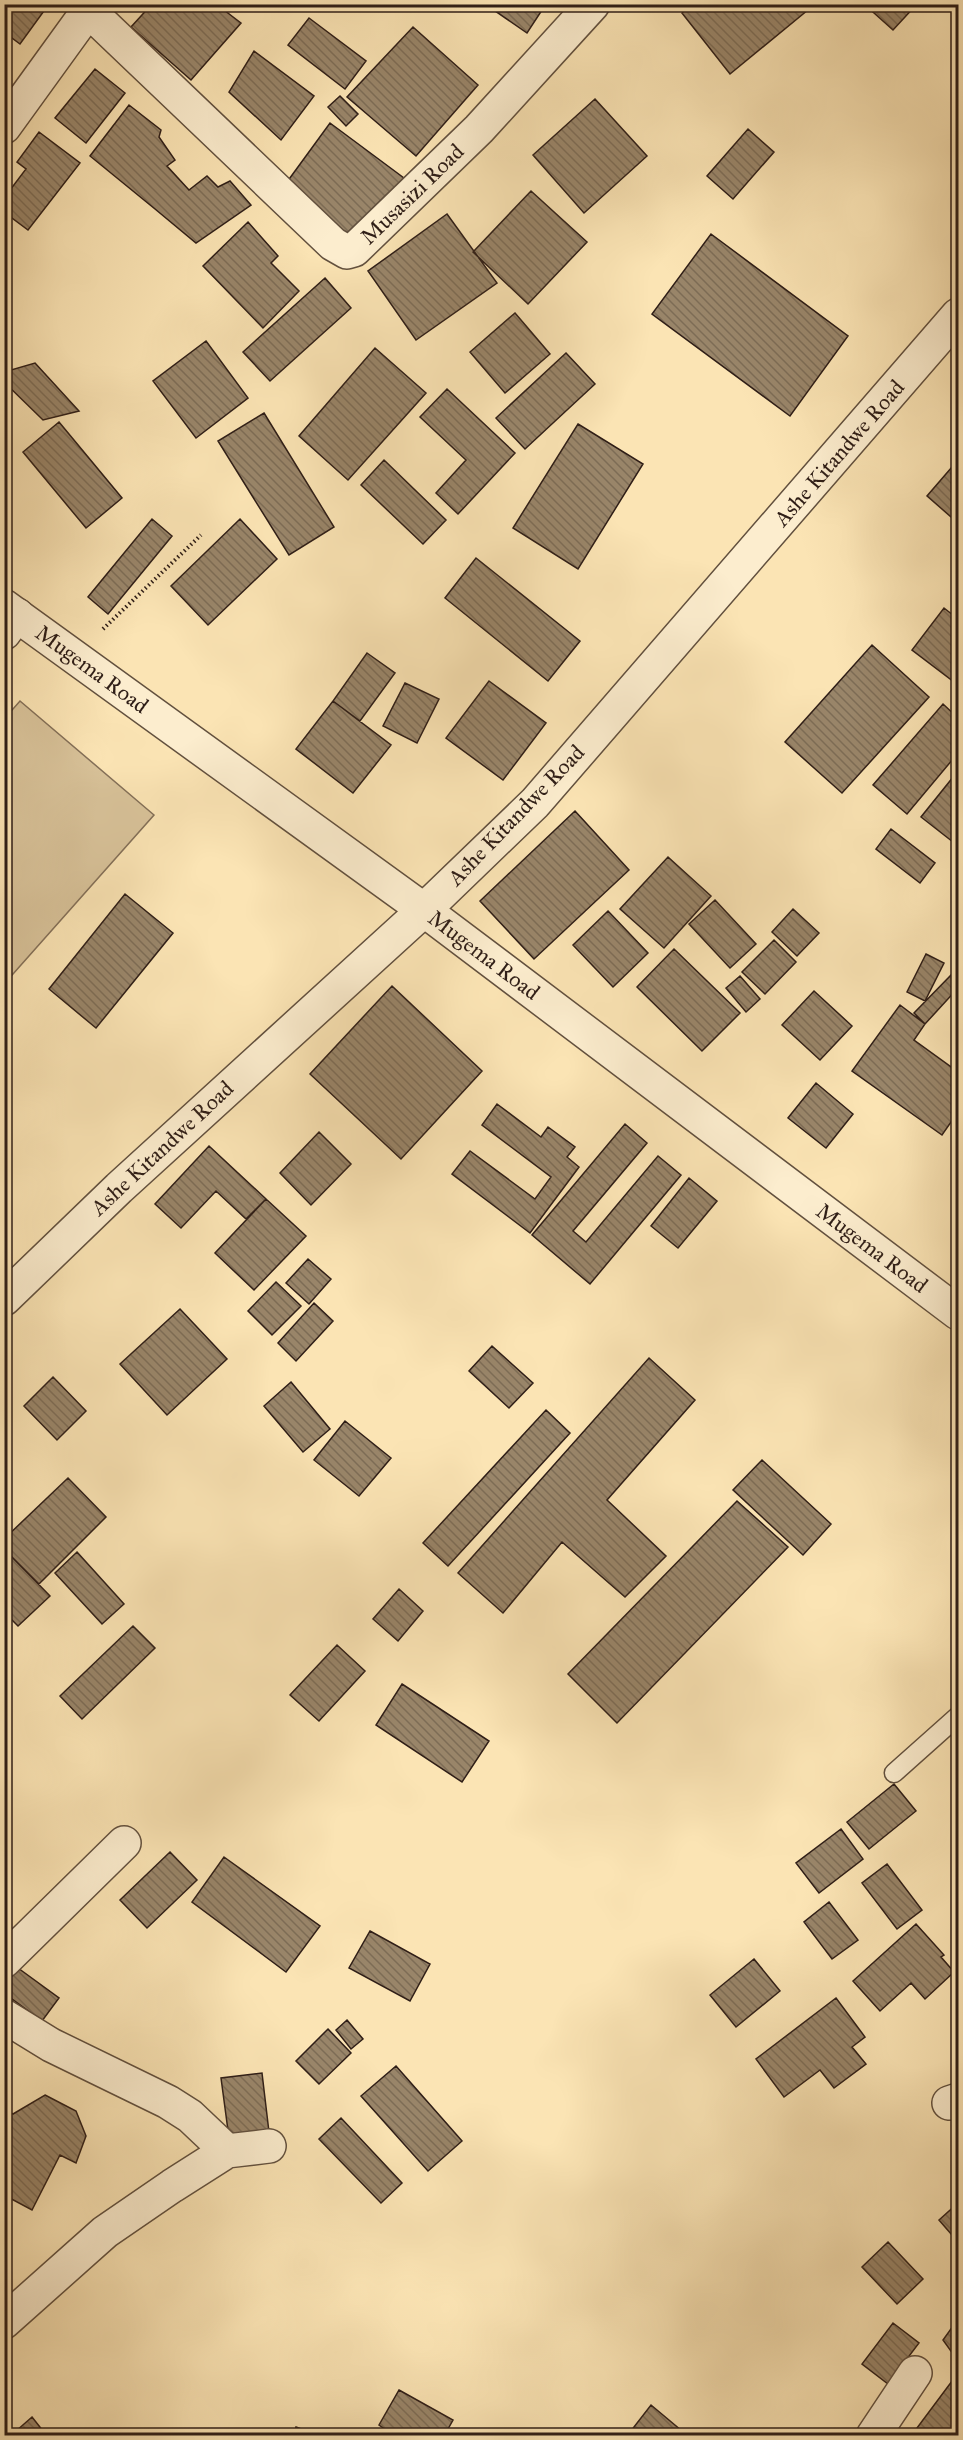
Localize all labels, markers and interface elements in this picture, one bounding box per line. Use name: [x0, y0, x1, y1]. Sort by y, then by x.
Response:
street label: Musasizi Road: [355, 138, 469, 250]
street label: Ashe Kitandwe Road: [767, 374, 910, 533]
street label: Mugema Road: [30, 619, 154, 719]
street label: Ashe Kitandwe Road: [441, 739, 590, 892]
street label: Mugema Road: [423, 904, 545, 1006]
street label: Ashe Kitandwe Road: [84, 1075, 239, 1222]
street label: Mugema Road: [811, 1197, 933, 1299]

